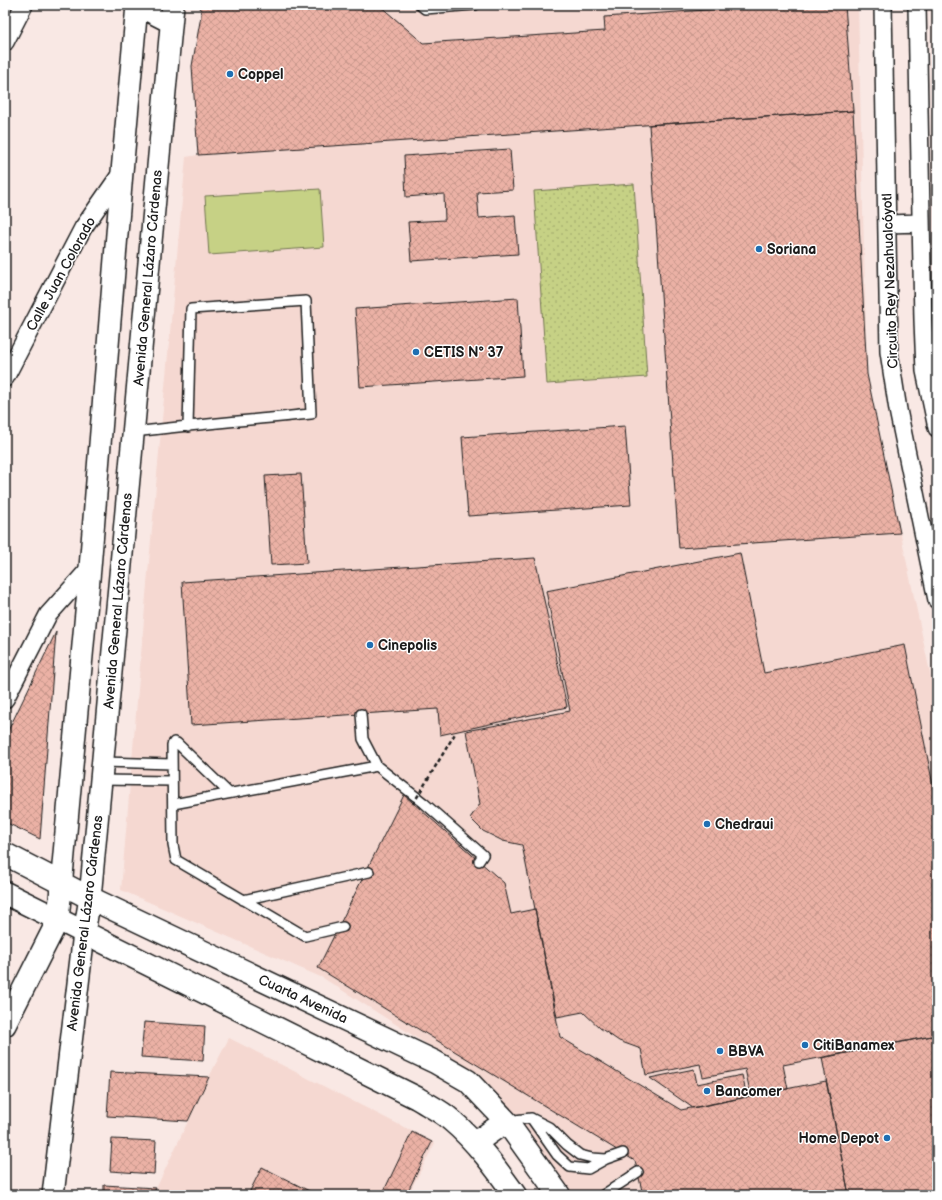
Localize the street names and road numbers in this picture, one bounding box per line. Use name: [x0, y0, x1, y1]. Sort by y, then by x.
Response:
street label: Avenida General Lázaro Cárdenas: [130, 169, 166, 387]
street label: Circuito Rey Nezahualcóyotl: [878, 193, 902, 369]
street label: Calle Juan Colorado: [23, 214, 99, 334]
street label: Avenida General Lázaro Cárdenas: [100, 492, 136, 710]
street label: Avenida General Lázaro Cárdenas: [63, 814, 107, 1032]
street label: Cuarta Avenida: [256, 971, 350, 1027]

